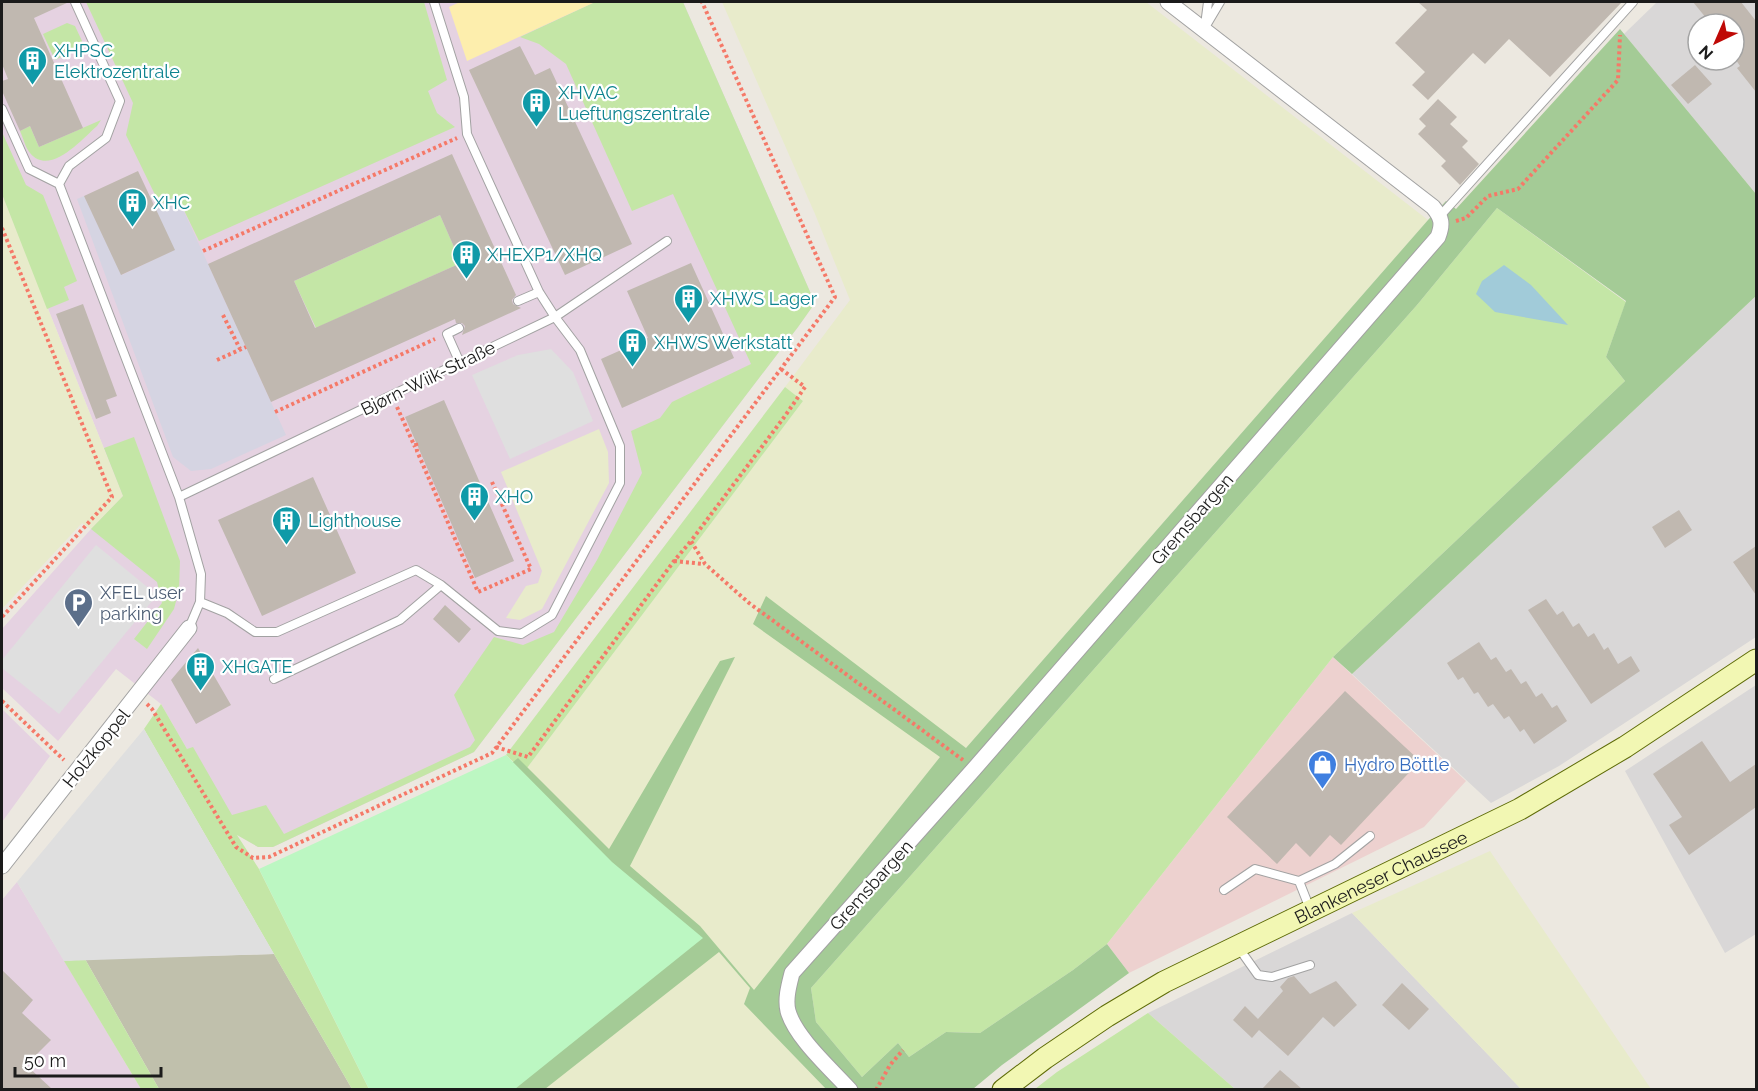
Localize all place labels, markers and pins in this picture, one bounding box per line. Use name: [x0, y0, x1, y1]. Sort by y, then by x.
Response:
place label: XHPSC Elektrozentrale: [54, 40, 180, 82]
building icon: XHPSC Elektrozentrale: [17, 44, 49, 86]
place label: XHVAC Lueftungszentrale: [558, 82, 710, 124]
building icon: XHVAC Lueftungszentrale: [521, 86, 553, 128]
building icon: XHC: [116, 186, 148, 228]
place label: XHC: [153, 192, 190, 213]
building icon: XHEXP1/XHQ: [450, 238, 482, 280]
place label: XHEXP1/XHQ: [487, 244, 602, 265]
building icon: XHWS Lager: [673, 282, 705, 324]
place label: XHWS Lager: [710, 288, 818, 309]
building icon: XHWS Werkstatt: [617, 326, 649, 368]
place label: XHWS Werkstatt: [654, 332, 793, 353]
building icon: XHO: [458, 480, 490, 522]
place label: XHO: [495, 486, 533, 507]
building icon: Lighthouse: [271, 504, 303, 546]
place label: Lighthouse: [308, 510, 402, 531]
place label: XFEL user parking: [100, 582, 184, 624]
parking icon: XFEL user parking: [63, 586, 95, 628]
building icon: XHGATE: [185, 650, 217, 692]
place label: XHGATE: [222, 656, 292, 677]
shop icon: Hydro Böttle: [1307, 748, 1339, 790]
place label: Hydro Böttle: [1344, 754, 1450, 775]

